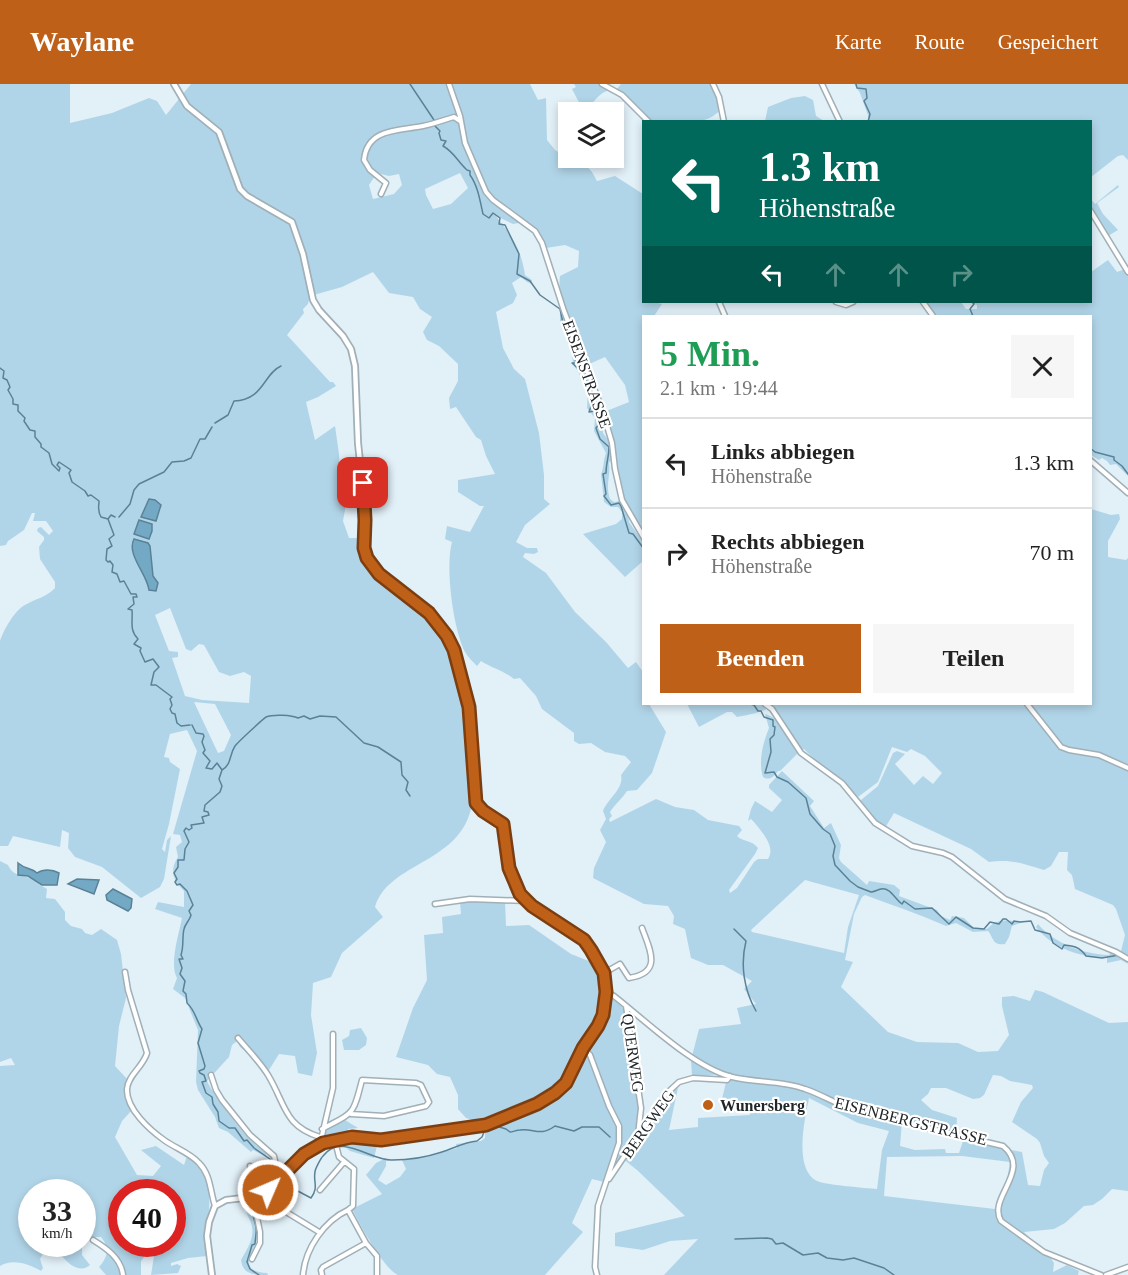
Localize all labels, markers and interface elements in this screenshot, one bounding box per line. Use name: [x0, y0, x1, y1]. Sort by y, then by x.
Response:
text: Waylane: [30, 26, 134, 57]
text: Karte: [835, 30, 882, 54]
text: Route: [915, 30, 965, 54]
text: Gespeichert: [998, 30, 1098, 54]
map controls: [558, 102, 624, 168]
button: layers: [558, 102, 624, 168]
icon: left: [660, 144, 738, 222]
text: 1.3 km: [759, 144, 880, 190]
text: Höhenstraße: [759, 193, 895, 223]
icon: left: [756, 258, 789, 291]
icon: ahead: [819, 258, 852, 291]
icon: ahead: [882, 258, 915, 291]
icon: right: [945, 258, 978, 291]
street label: EISENSTRASSE: [560, 318, 614, 430]
text: 5 Min.: [660, 334, 760, 374]
button: close: [1011, 335, 1074, 398]
text: 2.1 km · 19:44: [660, 377, 778, 399]
text: Links abbiegen: [711, 439, 855, 464]
icon: left: [660, 447, 693, 480]
text: 1.3 km: [1013, 450, 1074, 475]
pin: [337, 457, 388, 508]
text: Höhenstraße: [711, 465, 812, 487]
icon: arrive: [346, 466, 379, 499]
text: Rechts abbiegen: [711, 529, 864, 554]
icon: right: [660, 537, 693, 570]
text: 70 m: [1029, 540, 1074, 565]
text: Höhenstraße: [711, 555, 812, 577]
button: Beenden: [660, 624, 861, 693]
button: Teilen: [873, 624, 1074, 693]
street label: QUERWEG: [619, 1013, 647, 1094]
street label: BERGWEG: [618, 1086, 678, 1161]
street label: EISENBERGSTRASSE: [833, 1094, 989, 1148]
place label: Wunersberg: [720, 1097, 805, 1115]
marker: Wunersberg: [701, 1098, 715, 1112]
position arrow: [236, 1158, 300, 1222]
speed limit sign: 40: [108, 1179, 186, 1257]
text: 33: [42, 1194, 72, 1227]
text: km/h: [42, 1225, 72, 1241]

